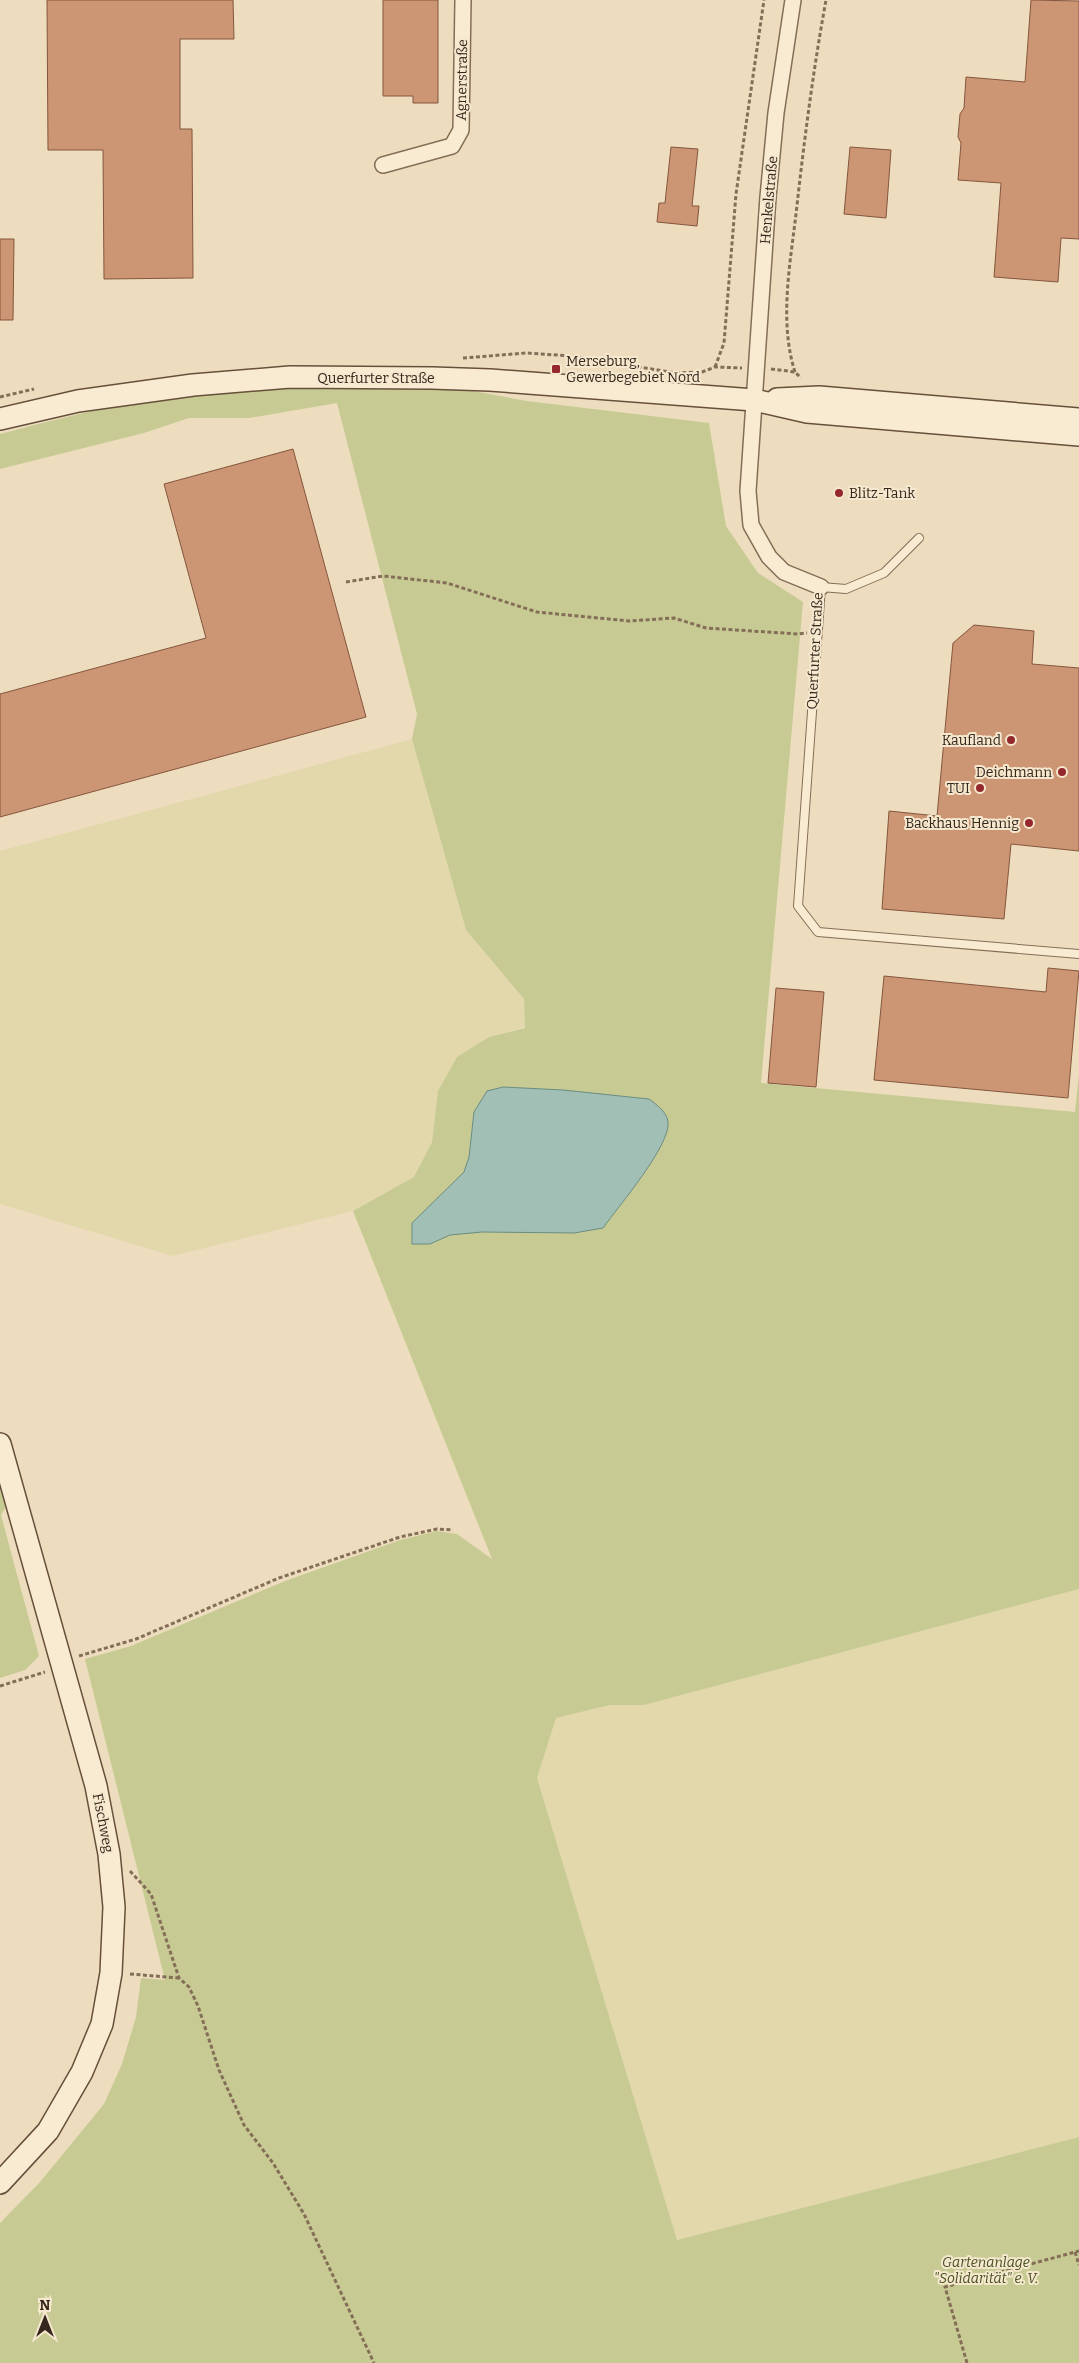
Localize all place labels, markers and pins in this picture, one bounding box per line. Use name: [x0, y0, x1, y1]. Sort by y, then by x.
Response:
place label: Merseburg, Gewerbegebiet Nord: [566, 353, 700, 386]
marker: Merseburg, Gewerbegebiet Nord: [550, 363, 562, 375]
place label: Blitz-Tank: [849, 485, 915, 502]
marker: Blitz-Tank: [833, 487, 845, 499]
place label: Kaufland: [942, 732, 1001, 749]
marker: Kaufland: [1005, 734, 1017, 746]
place label: Deichmann: [976, 764, 1052, 781]
marker: Deichmann: [1056, 766, 1068, 778]
place label: TUI: [947, 780, 970, 797]
marker: TUI: [974, 782, 986, 794]
place label: Backhaus Hennig: [905, 815, 1019, 832]
marker: Backhaus Hennig: [1023, 817, 1035, 829]

